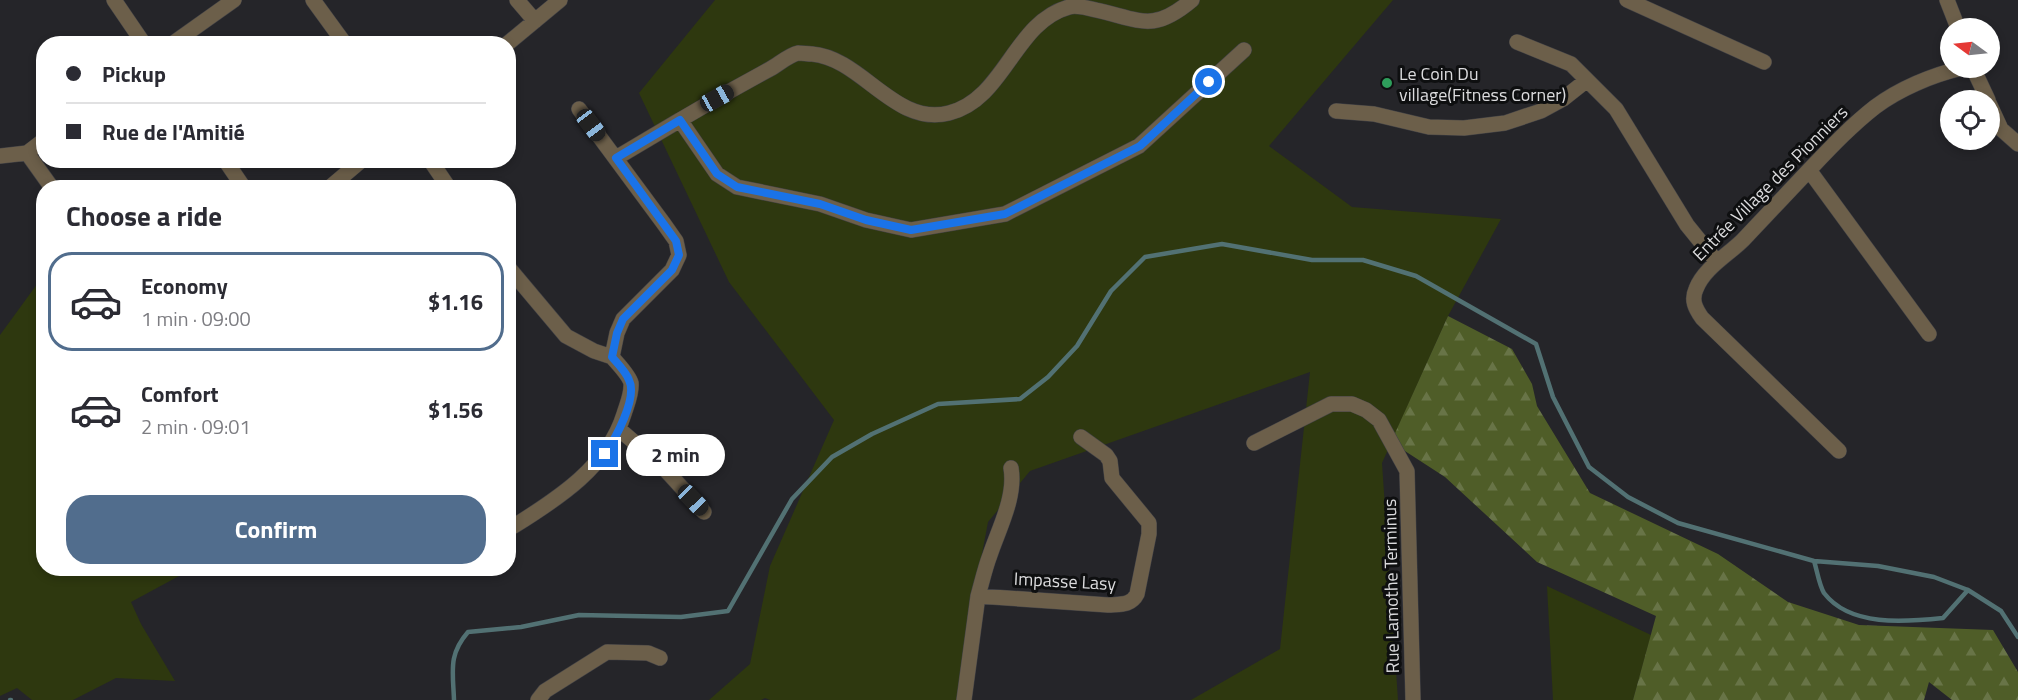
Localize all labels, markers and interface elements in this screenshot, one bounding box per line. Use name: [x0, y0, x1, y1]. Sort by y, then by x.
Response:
north arrow: [1940, 18, 2000, 78]
map controls: [1940, 18, 2000, 150]
text: Pickup: [102, 57, 166, 91]
place label: Le Coin Du village(Fitness Corner): [1399, 60, 1566, 108]
route start: [1195, 68, 1222, 95]
marker: Le Coin Du village(Fitness Corner): [1380, 76, 1394, 90]
car: [697, 81, 737, 115]
button: locate: [1940, 90, 2000, 150]
street label: Entrée Village des Pionniers: [1686, 99, 1854, 267]
car: [573, 105, 609, 145]
text: Rue de l'Amitié: [102, 115, 245, 149]
text: Choose a ride: [66, 195, 222, 236]
text: Economy: [141, 269, 228, 303]
icon: car: [69, 275, 123, 329]
text: $1.16: [428, 285, 483, 319]
text: 1 min · 09:00: [141, 303, 251, 334]
text: Comfort: [141, 377, 219, 411]
icon: car: [69, 383, 123, 437]
text: $1.56: [428, 393, 483, 427]
text: 2 min · 09:01: [141, 411, 251, 442]
callout: 2 min: [626, 433, 725, 475]
text: 2 min: [651, 439, 700, 470]
route end: [591, 440, 618, 467]
car: [674, 481, 712, 519]
button: Confirm: [66, 495, 486, 564]
street label: Rue Lamothe Terminus: [1376, 499, 1406, 673]
street label: Impasse Lasy: [1013, 565, 1117, 597]

